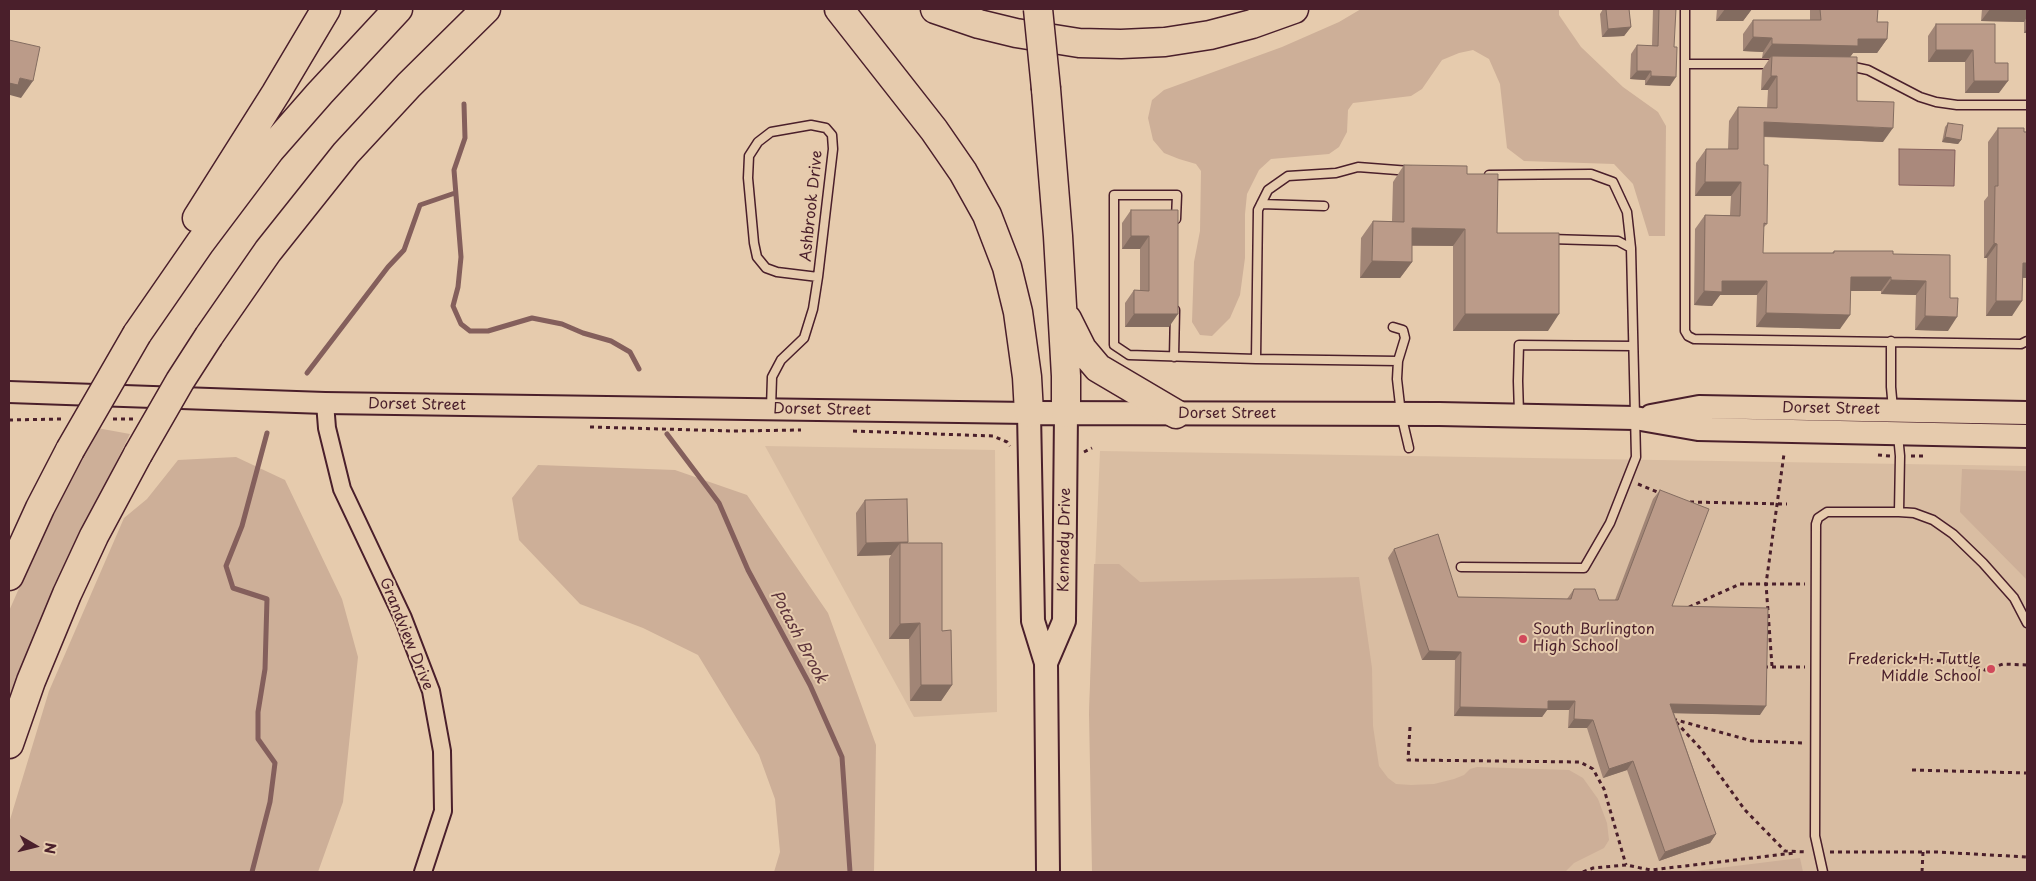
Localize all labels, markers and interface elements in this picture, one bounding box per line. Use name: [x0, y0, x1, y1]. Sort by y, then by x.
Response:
street label: Ashbrook Drive: [797, 150, 827, 262]
street label: Dorset Street: [368, 395, 466, 415]
street label: Dorset Street: [1782, 399, 1880, 419]
street label: Dorset Street: [773, 400, 871, 420]
street label: Dorset Street: [1178, 405, 1276, 423]
street label: Kennedy Drive: [1055, 488, 1075, 592]
street label: Grandview Drive: [375, 575, 437, 693]
water label: Potash Brook: [765, 587, 831, 687]
place label: South Burlington High School: [1533, 621, 1655, 656]
marker: South Burlington High School: [1517, 633, 1529, 645]
place label: Frederick H. Tuttle Middle School: [1848, 651, 1981, 686]
marker: Frederick H. Tuttle Middle School: [1985, 663, 1997, 675]
north arrow: [10, 821, 60, 871]
text: N: [39, 841, 62, 855]

